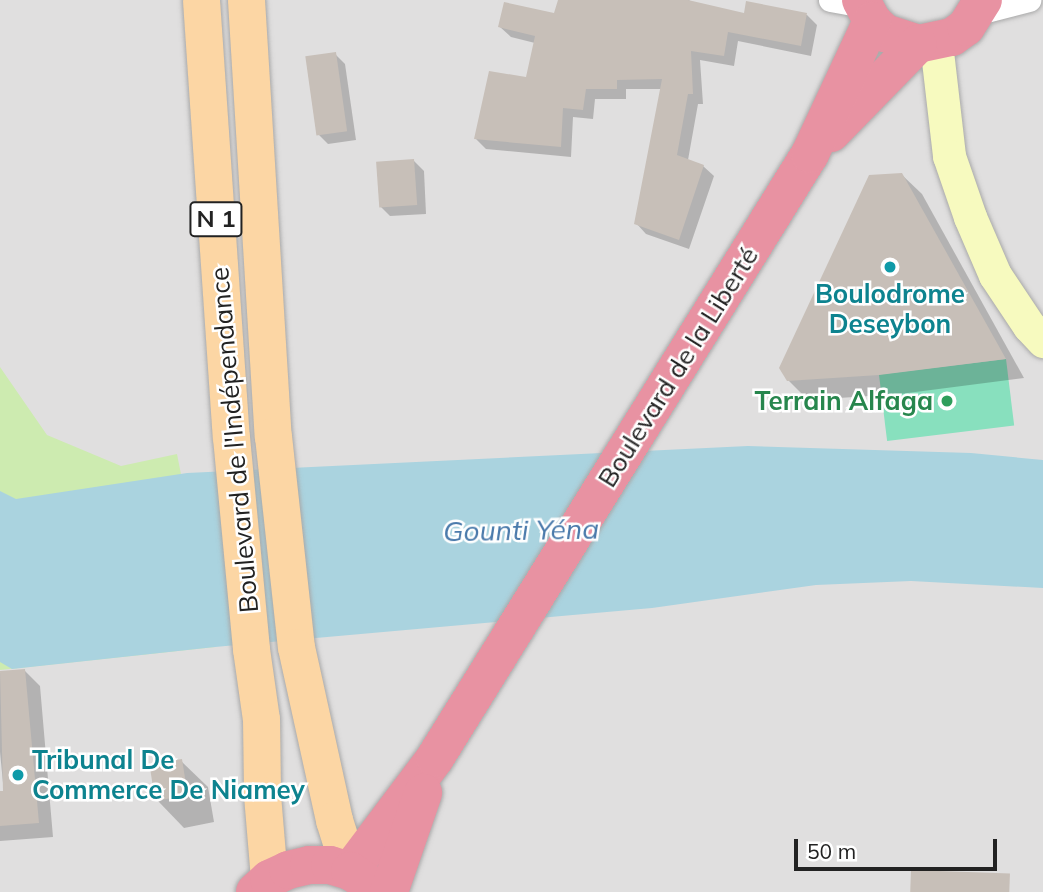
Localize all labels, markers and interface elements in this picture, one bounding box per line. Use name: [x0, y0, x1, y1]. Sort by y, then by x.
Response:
road number: N 1: [188, 198, 244, 240]
street label: Boulevard de la Liberté: [591, 241, 765, 493]
marker: Boulodrome Deseybon: [882, 259, 898, 275]
street label: Boulevard de l'Indépendance: [203, 266, 265, 614]
place label: Boulodrome Deseybon: [815, 278, 965, 340]
place label: Terrain Alfaga: [755, 385, 933, 417]
marker: Terrain Alfaga: [939, 393, 955, 409]
water label: Gounti Yéna: [443, 512, 599, 548]
place label: Tribunal De Commerce De Niamey: [32, 744, 305, 806]
marker: Tribunal De Commerce De Niamey: [10, 767, 26, 783]
scale bar: [798, 826, 1001, 870]
text: 50 m: [807, 838, 856, 864]

